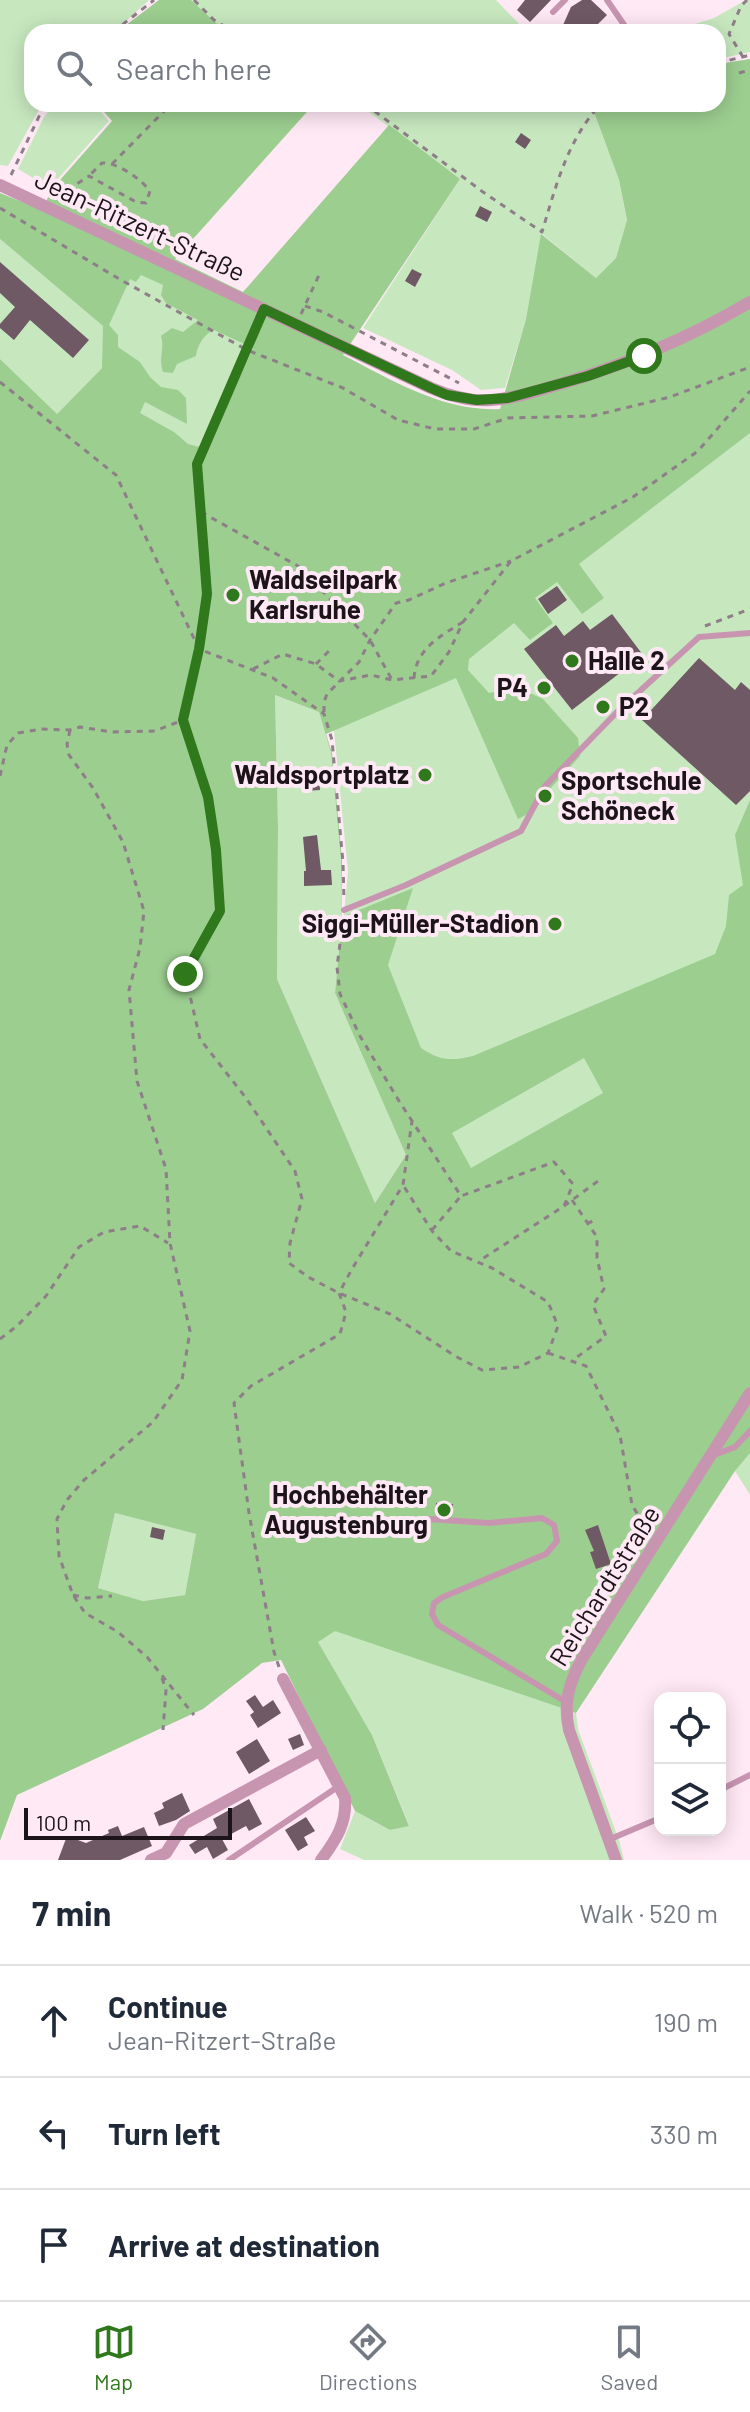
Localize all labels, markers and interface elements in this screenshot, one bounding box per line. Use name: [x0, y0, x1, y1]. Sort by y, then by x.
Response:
search box: [24, 24, 726, 112]
icon: search: [52, 46, 96, 90]
text: Search here: [116, 50, 272, 86]
street label: Jean-Ritzert-Straße: [31, 162, 251, 287]
route start: [626, 338, 662, 374]
place label: Waldseilpark Karlsruhe: [249, 563, 398, 624]
marker: Waldseilpark Karlsruhe: [224, 586, 242, 604]
place label: Halle 2: [588, 644, 665, 675]
marker: Halle 2: [563, 652, 581, 670]
place label: P4: [497, 671, 528, 702]
marker: P4: [535, 679, 553, 697]
place label: P2: [619, 690, 649, 721]
marker: P2: [594, 698, 612, 716]
place label: Waldsportplatz: [234, 758, 409, 789]
place label: Sportschule Schöneck: [561, 764, 702, 825]
marker: Waldsportplatz: [416, 766, 434, 784]
marker: Sportschule Schöneck: [536, 787, 554, 805]
place label: Siggi-Müller-Stadion: [302, 907, 539, 938]
marker: Siggi-Müller-Stadion: [546, 915, 564, 933]
route end: [167, 956, 203, 992]
place label: Hochbehälter Augustenburg: [264, 1478, 428, 1539]
street label: Reichardtstraße: [542, 1499, 665, 1671]
marker: Hochbehälter Augustenburg: [435, 1501, 453, 1519]
map controls: [654, 1692, 726, 1836]
button: locate: [654, 1692, 726, 1764]
button: layers: [654, 1764, 726, 1836]
scale bar: [24, 1804, 232, 1840]
text: 100 m: [36, 1809, 91, 1835]
text: 7 min: [32, 1892, 111, 1933]
text: Walk · 520 m: [580, 1897, 718, 1928]
text: Continue: [108, 1988, 228, 2024]
icon: ahead: [32, 1999, 76, 2043]
text: 190 m: [654, 2006, 718, 2037]
text: Jean-Ritzert-Straße: [108, 2024, 336, 2055]
icon: left: [32, 2111, 76, 2155]
text: Turn left: [108, 2115, 221, 2151]
text: 330 m: [650, 2118, 718, 2149]
icon: arrive: [32, 2223, 76, 2267]
text: Arrive at destination: [108, 2227, 380, 2263]
tab: Map: [92, 2320, 136, 2394]
tab: Directions: [319, 2320, 417, 2394]
tab: Saved: [601, 2320, 658, 2394]

